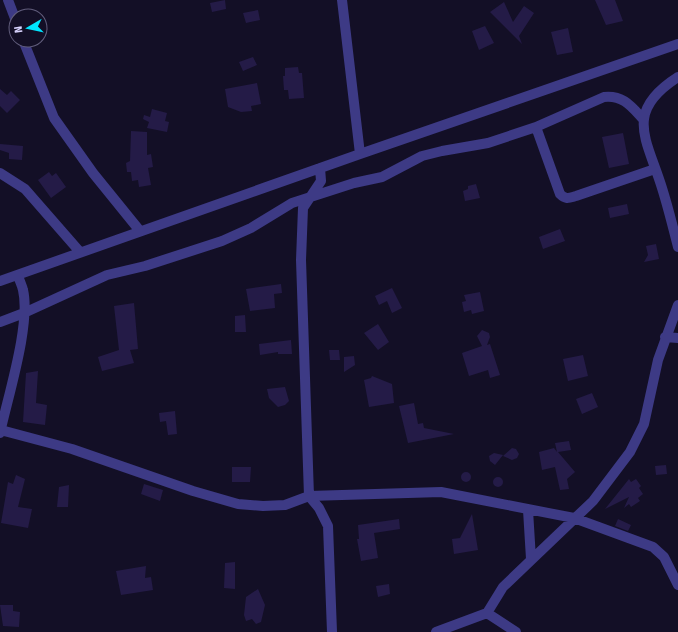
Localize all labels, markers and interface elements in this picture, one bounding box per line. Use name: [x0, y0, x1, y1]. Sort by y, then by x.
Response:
north arrow: [8, 8, 48, 48]
text: N: [12, 25, 26, 34]

